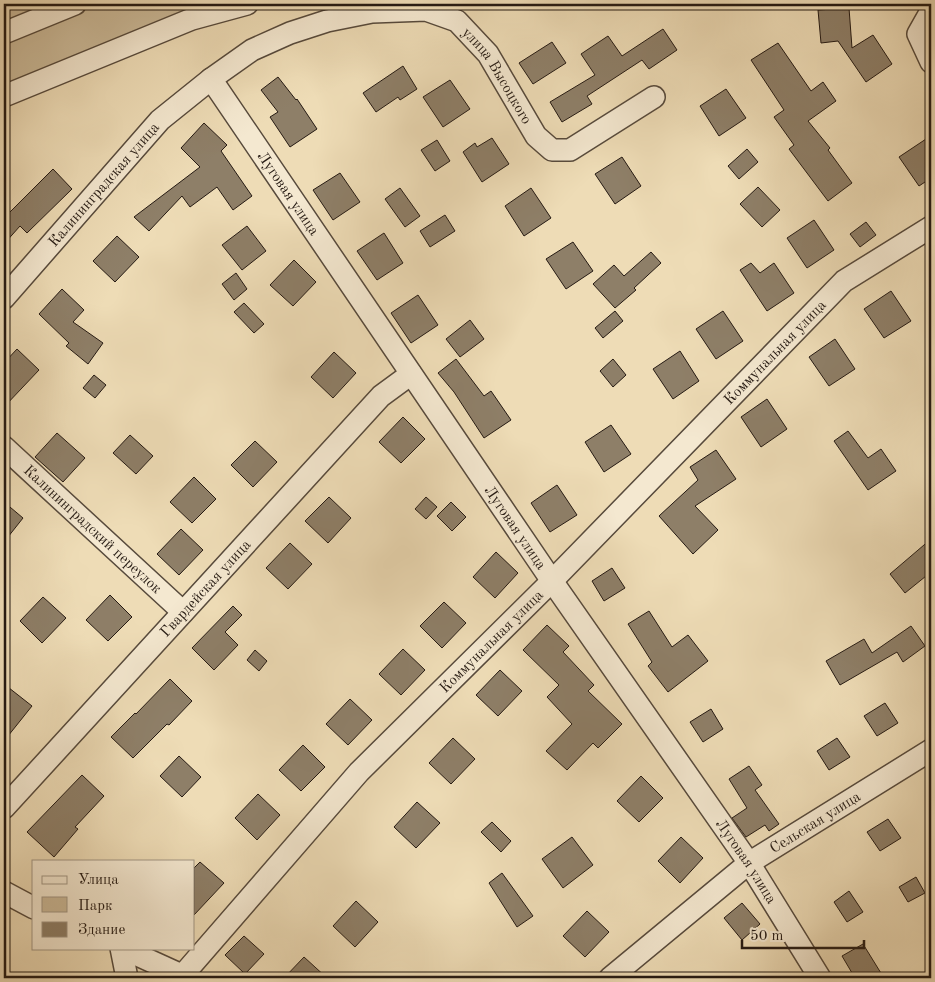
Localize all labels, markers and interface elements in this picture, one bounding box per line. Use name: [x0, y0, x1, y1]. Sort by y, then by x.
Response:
street label: улица Высоцкого: [458, 25, 533, 127]
street label: Калининградская улица: [46, 120, 163, 250]
street label: Луговая улица: [254, 149, 321, 239]
street label: Коммунальная улица: [722, 298, 830, 408]
street label: Калининградский переулок: [20, 463, 164, 597]
street label: Луговая улица: [481, 483, 548, 573]
street label: Гвардейская улица: [158, 537, 255, 641]
street label: Коммунальная улица: [437, 588, 547, 697]
street label: Сельская улица: [768, 789, 864, 857]
street label: Луговая улица: [712, 817, 779, 907]
legend: [32, 860, 195, 950]
text: Улица: [78, 873, 119, 888]
text: Парк: [78, 899, 113, 914]
scale bar: [742, 917, 865, 949]
text: Здание: [78, 923, 125, 938]
text: 50 m: [750, 929, 784, 944]

